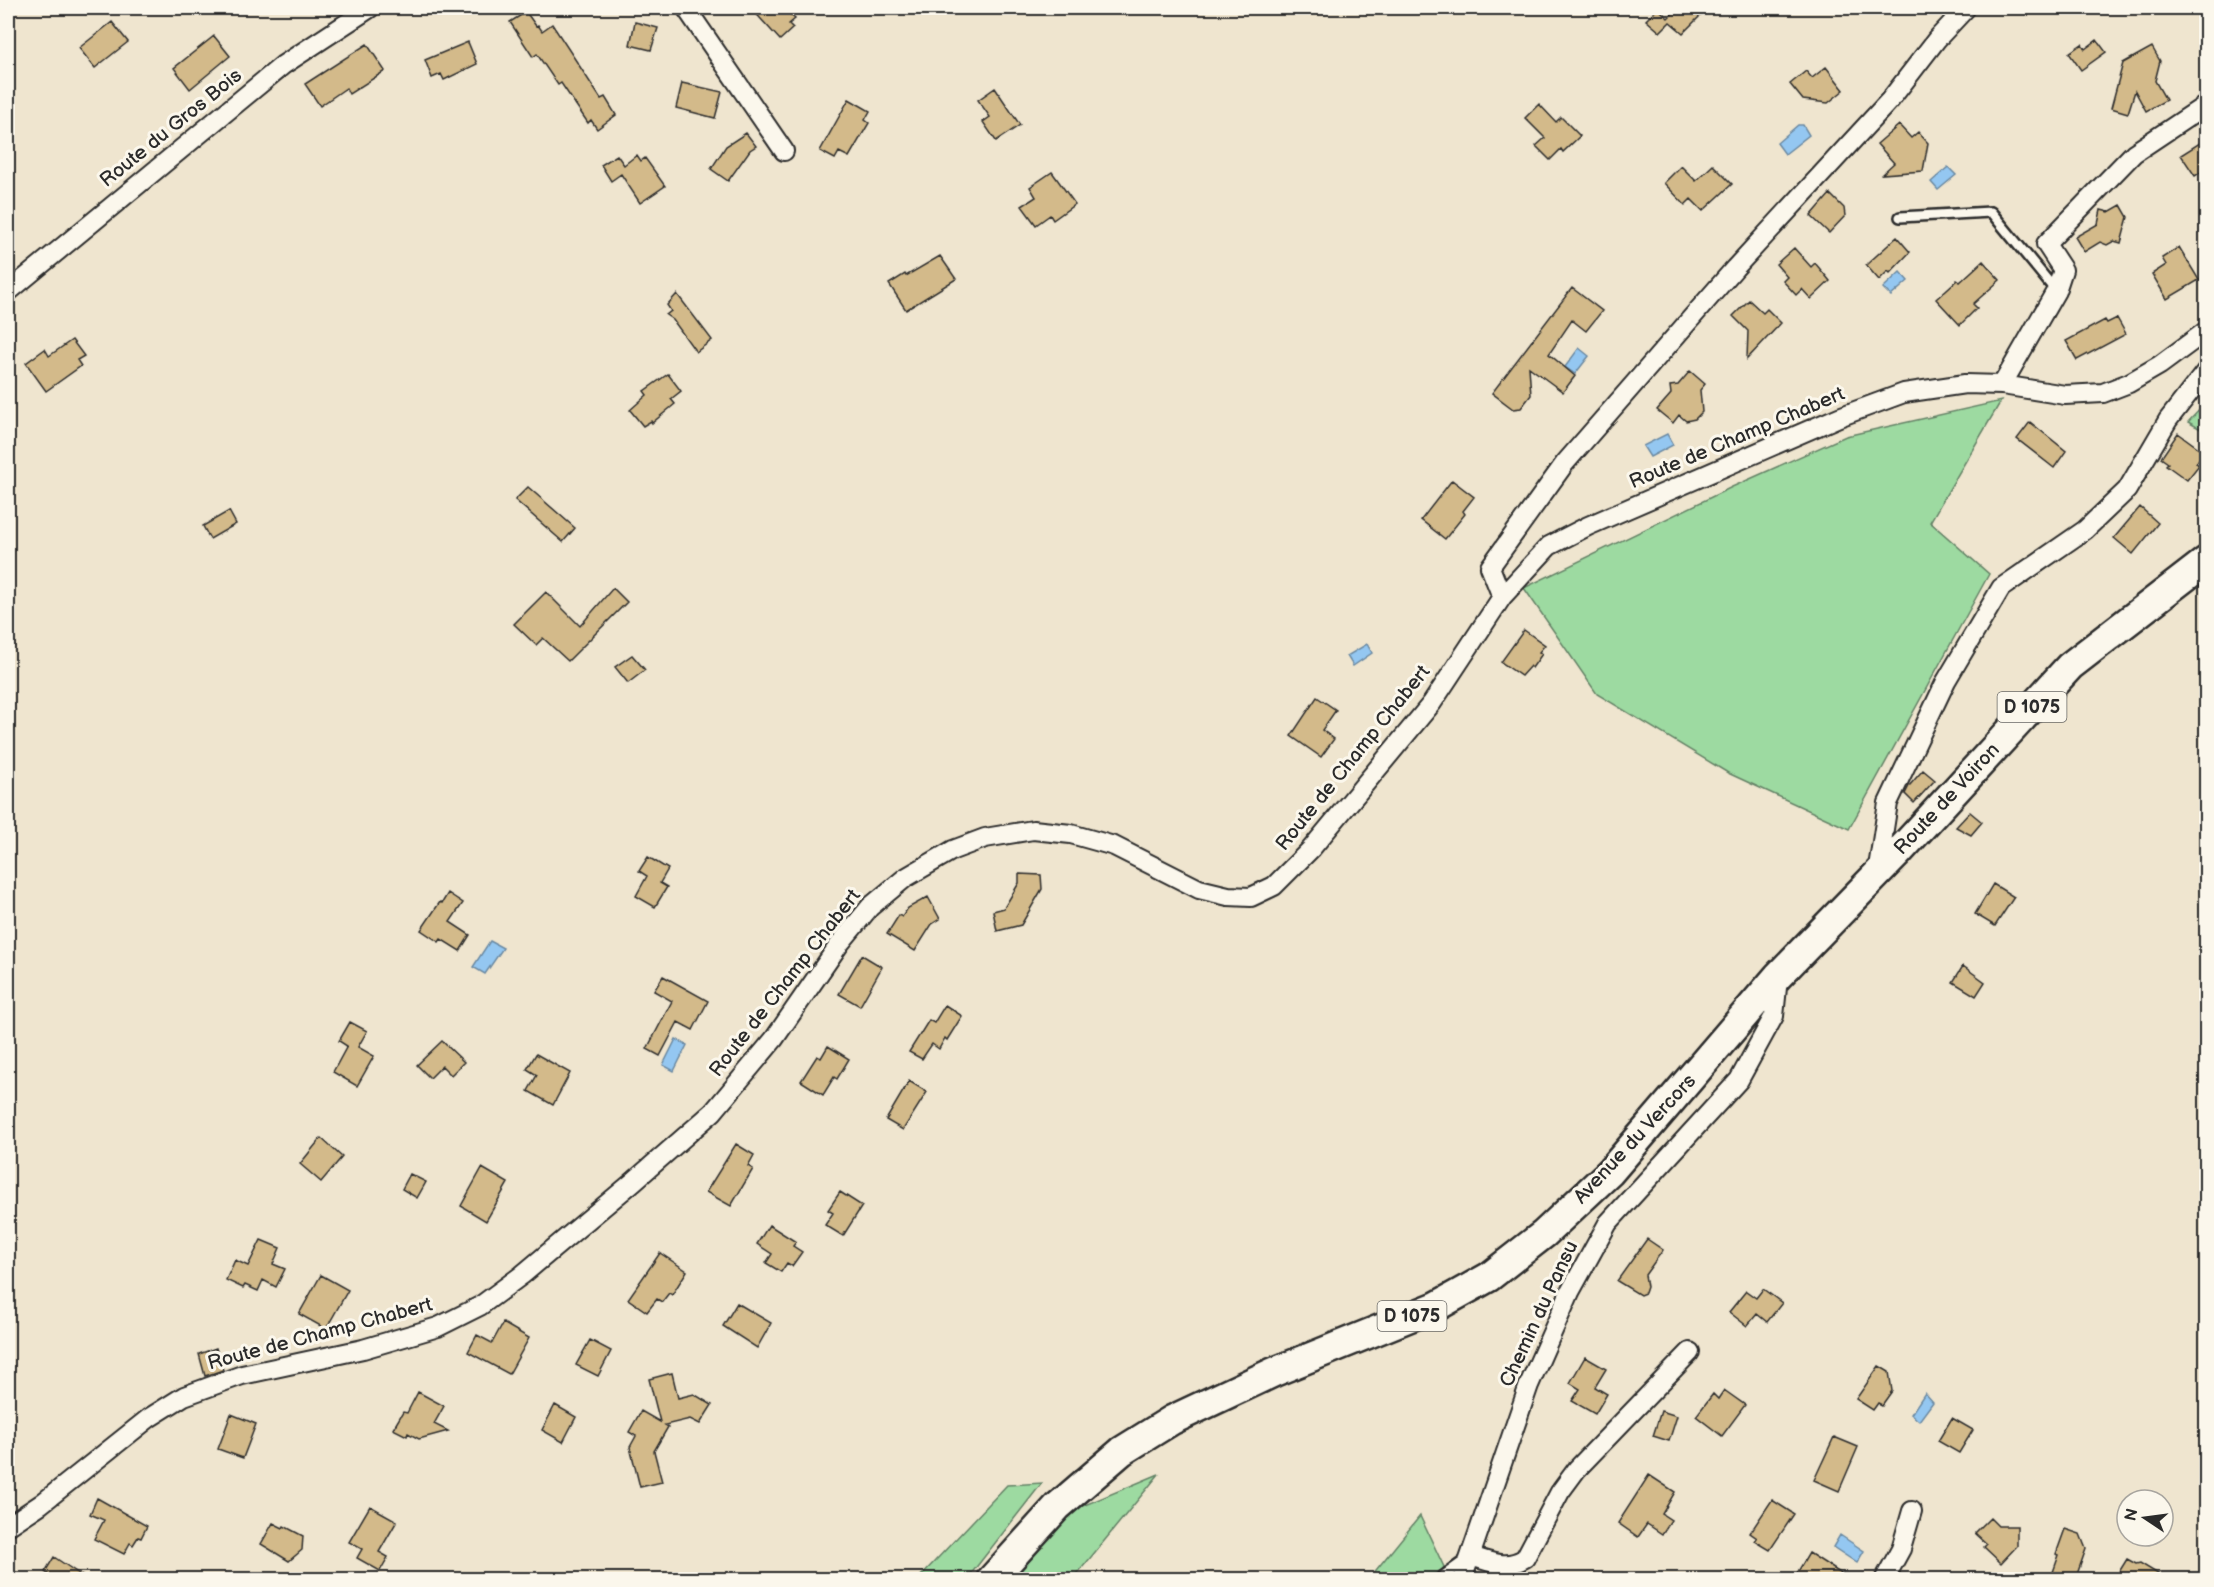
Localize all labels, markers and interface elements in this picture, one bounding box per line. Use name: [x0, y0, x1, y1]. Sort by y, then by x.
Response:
street label: Route du Gros Bois: [95, 63, 247, 193]
street label: Route de Champ Chabert: [1626, 382, 1848, 494]
street label: Route de Champ Chabert: [1271, 660, 1435, 856]
road number: D 1075: [1998, 692, 2066, 722]
street label: Route de Voiron: [1889, 738, 2005, 860]
street label: Route de Champ Chabert: [704, 884, 866, 1082]
street label: Avenue du Vercors: [1569, 1069, 1701, 1209]
street label: Chemin du Pansu: [1495, 1237, 1583, 1391]
street label: Route de Champ Chabert: [205, 1292, 435, 1376]
road number: D 1075: [1378, 1301, 1446, 1331]
north arrow: [2115, 1488, 2175, 1548]
text: N: [2121, 1507, 2142, 1523]

